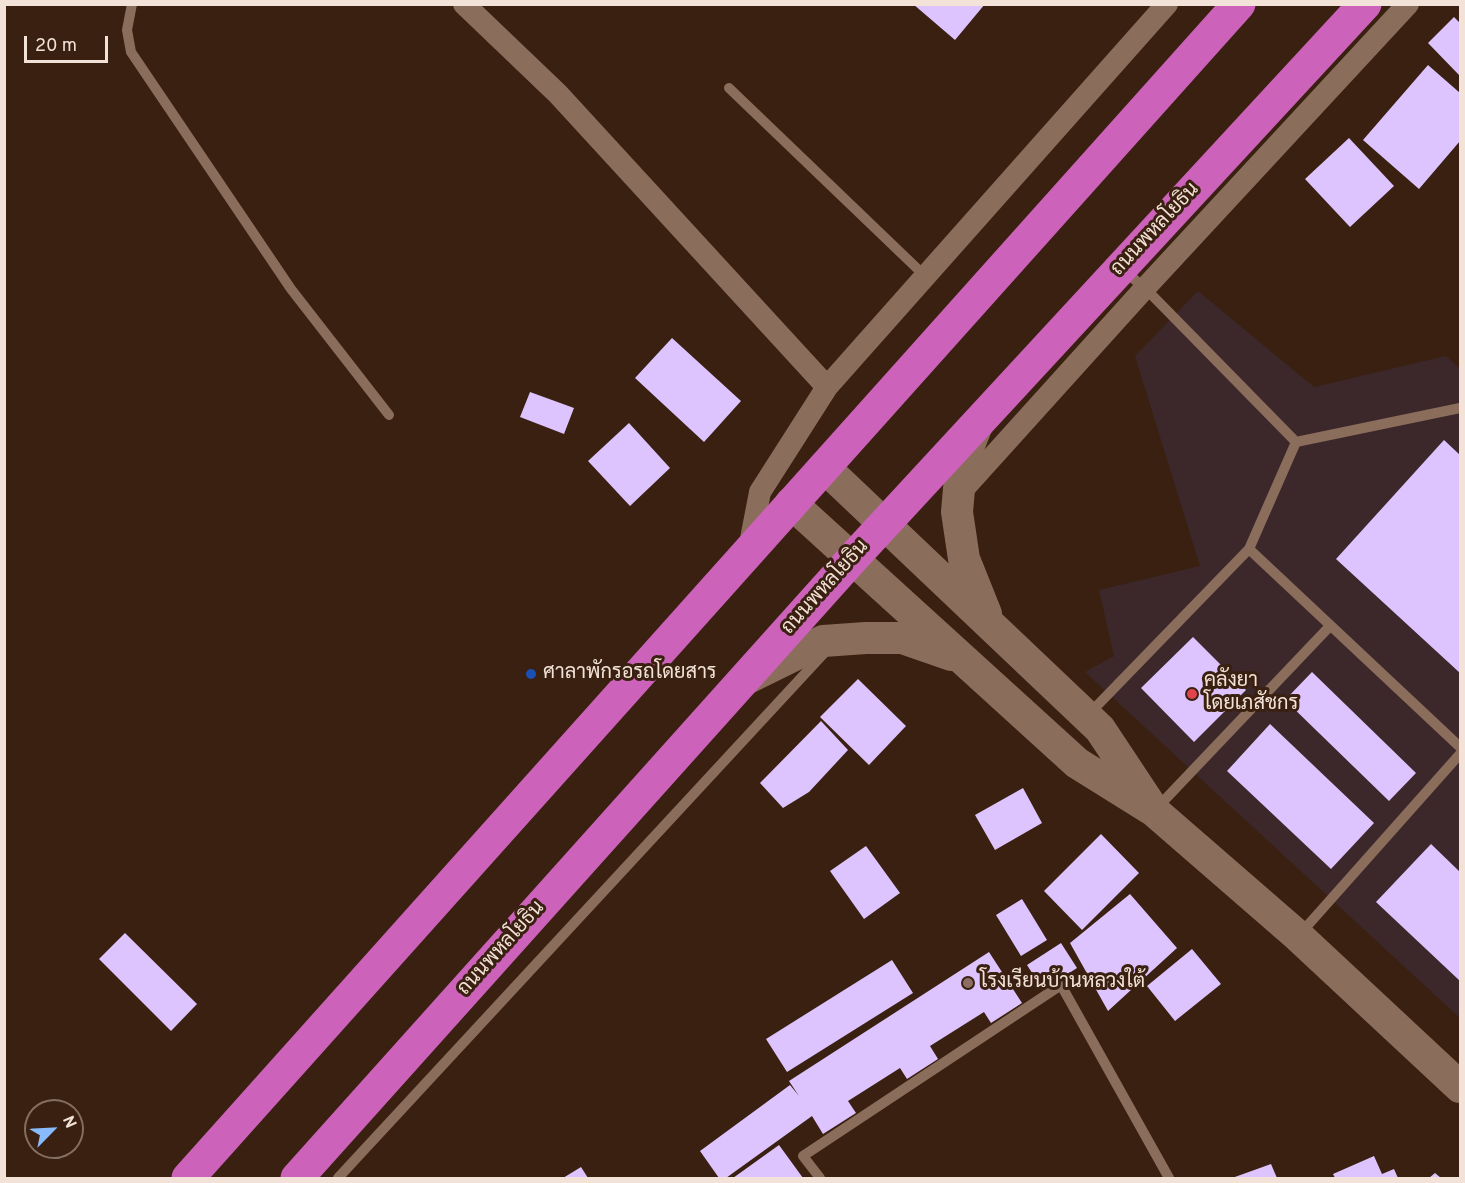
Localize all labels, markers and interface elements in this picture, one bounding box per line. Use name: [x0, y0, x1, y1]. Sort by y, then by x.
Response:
scale bar: [27, 24, 111, 62]
text: 20 m: [35, 35, 77, 58]
street label: ถนนพหลโยธิน: [1107, 179, 1205, 281]
street label: ถนนพหลโยธิน: [777, 536, 875, 640]
place label: ศาลาพักรอรถโดยสาร: [543, 662, 717, 686]
marker: ศาลาพักรอรถโดยสาร: [524, 667, 538, 681]
place label: คลังยา โดยเภสัชกร: [1204, 670, 1298, 717]
marker: คลังยา โดยเภสัชกร: [1185, 687, 1199, 701]
street label: ถนนพหลโยธิน: [453, 897, 551, 1001]
place label: โรงเรียนบ้านหลวงใต้: [980, 971, 1145, 995]
marker: โรงเรียนบ้านหลวงใต้: [961, 976, 975, 990]
north arrow: [24, 1099, 84, 1159]
text: N: [57, 1113, 80, 1132]

